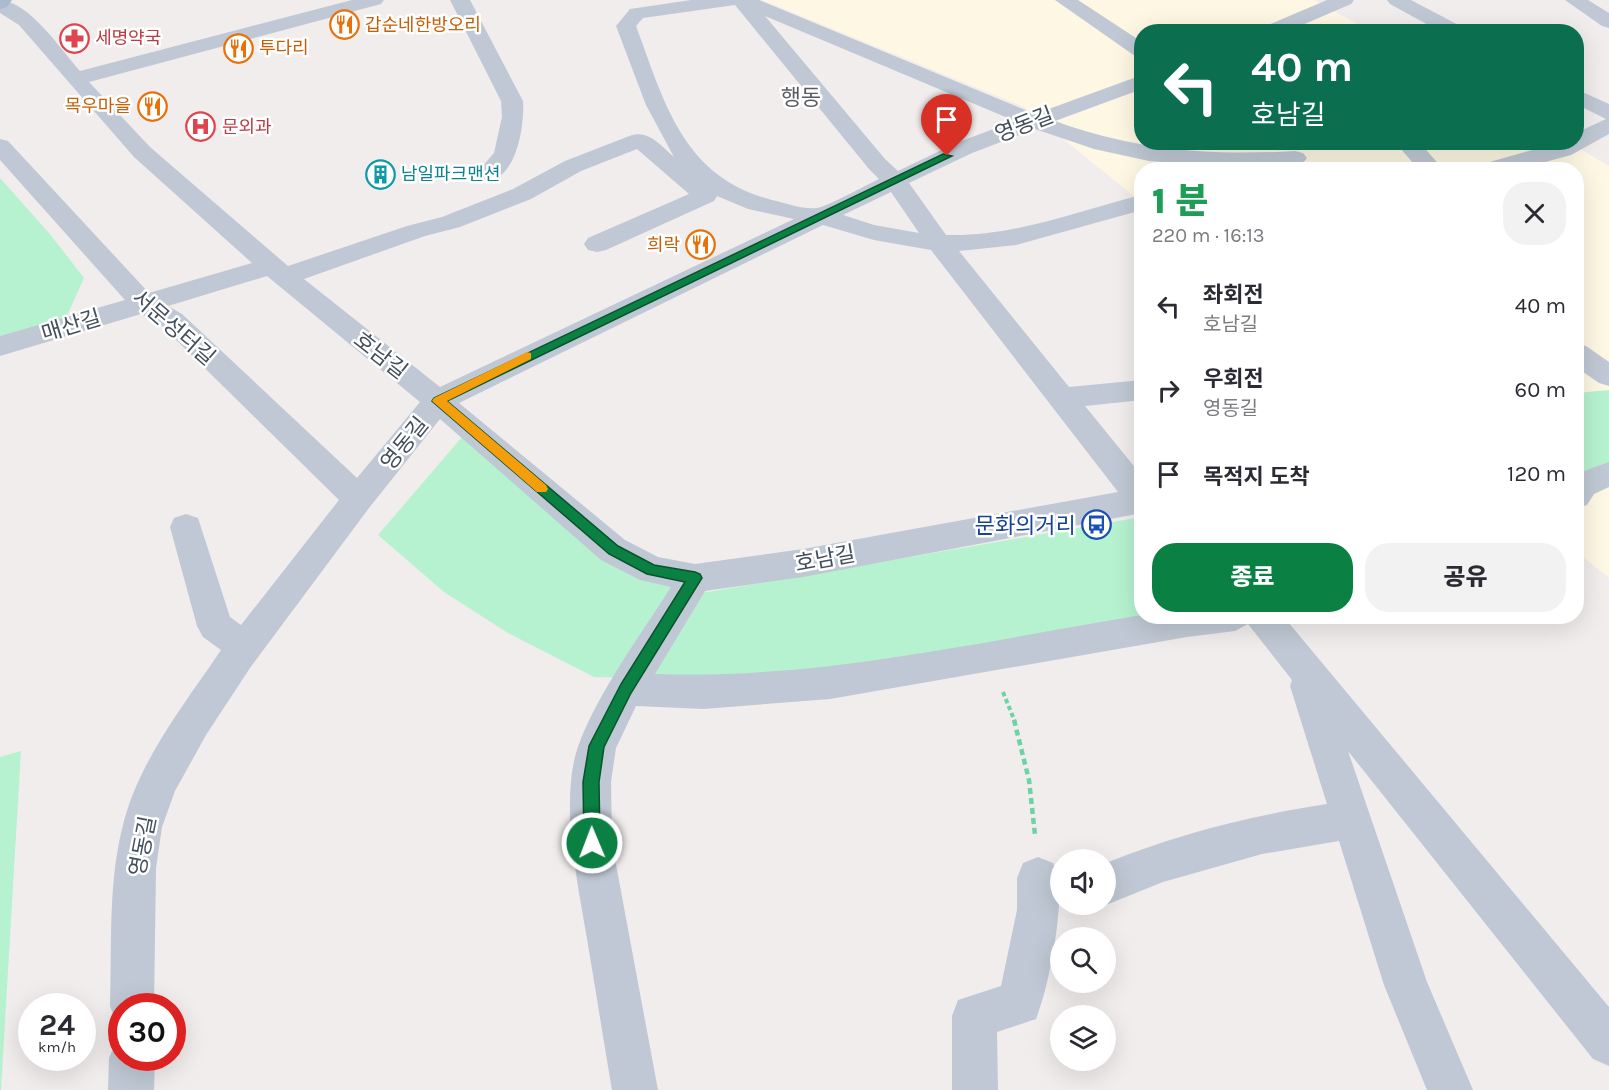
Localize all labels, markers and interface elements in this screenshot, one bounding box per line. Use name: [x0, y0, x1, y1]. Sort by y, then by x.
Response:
restaurant icon: 갑순네한방오리: [328, 9, 360, 41]
place label: 갑순네한방오리: [365, 14, 481, 36]
pharmacy icon: 세명약국: [58, 22, 90, 54]
place label: 세명약국: [95, 27, 161, 49]
restaurant icon: 투다리: [222, 32, 254, 64]
place label: 투다리: [259, 37, 309, 59]
text: 40 m: [1251, 42, 1353, 92]
icon: left: [1152, 48, 1230, 126]
district label: 행동: [781, 85, 821, 111]
restaurant icon: 목우마을: [136, 90, 168, 122]
pin: [921, 94, 972, 156]
place label: 목우마을: [65, 95, 131, 117]
text: 호남길: [1251, 99, 1326, 131]
street label: 영동길: [991, 102, 1057, 148]
icon: arrive: [930, 103, 963, 136]
hospital icon: 문외과: [185, 111, 217, 143]
place label: 문외과: [222, 116, 272, 138]
building icon: 남일파크맨션: [364, 158, 396, 190]
place label: 남일파크맨션: [401, 163, 500, 185]
text: 1 분: [1152, 180, 1209, 222]
button: close: [1503, 182, 1566, 245]
text: 220 m · 16:13: [1152, 224, 1265, 247]
restaurant icon: 희락: [685, 229, 717, 261]
place label: 희락: [647, 234, 680, 256]
text: 좌회전: [1203, 282, 1264, 308]
street label: 서문성터길: [127, 285, 220, 371]
icon: left: [1152, 290, 1185, 323]
text: 40 m: [1515, 293, 1566, 319]
street label: 매산길: [38, 305, 104, 347]
text: 호남길: [1203, 313, 1258, 336]
street label: 호남길: [348, 327, 412, 385]
text: 우회전: [1203, 366, 1264, 392]
icon: right: [1152, 374, 1185, 407]
text: 60 m: [1515, 377, 1566, 403]
text: 영동길: [1203, 397, 1258, 420]
street label: 영동길: [376, 412, 434, 475]
icon: arrive: [1152, 458, 1185, 491]
text: 120 m: [1507, 461, 1566, 487]
text: 목적지 도착: [1203, 464, 1310, 490]
bus stop icon: 문화의거리: [1081, 509, 1113, 541]
place label: 문화의거리: [975, 513, 1076, 539]
street label: 호남길: [793, 541, 857, 577]
button: 종료: [1152, 543, 1353, 612]
button: 공유: [1365, 543, 1566, 612]
position arrow: [560, 811, 624, 875]
street label: 영동길: [124, 814, 162, 878]
map controls: [1050, 849, 1116, 1071]
button: sound: [1050, 849, 1116, 915]
button: search: [1050, 927, 1116, 993]
speed limit sign: 30: [108, 993, 186, 1071]
button: layers: [1050, 1005, 1116, 1071]
text: 24: [39, 1007, 75, 1043]
text: km/h: [38, 1038, 76, 1056]

